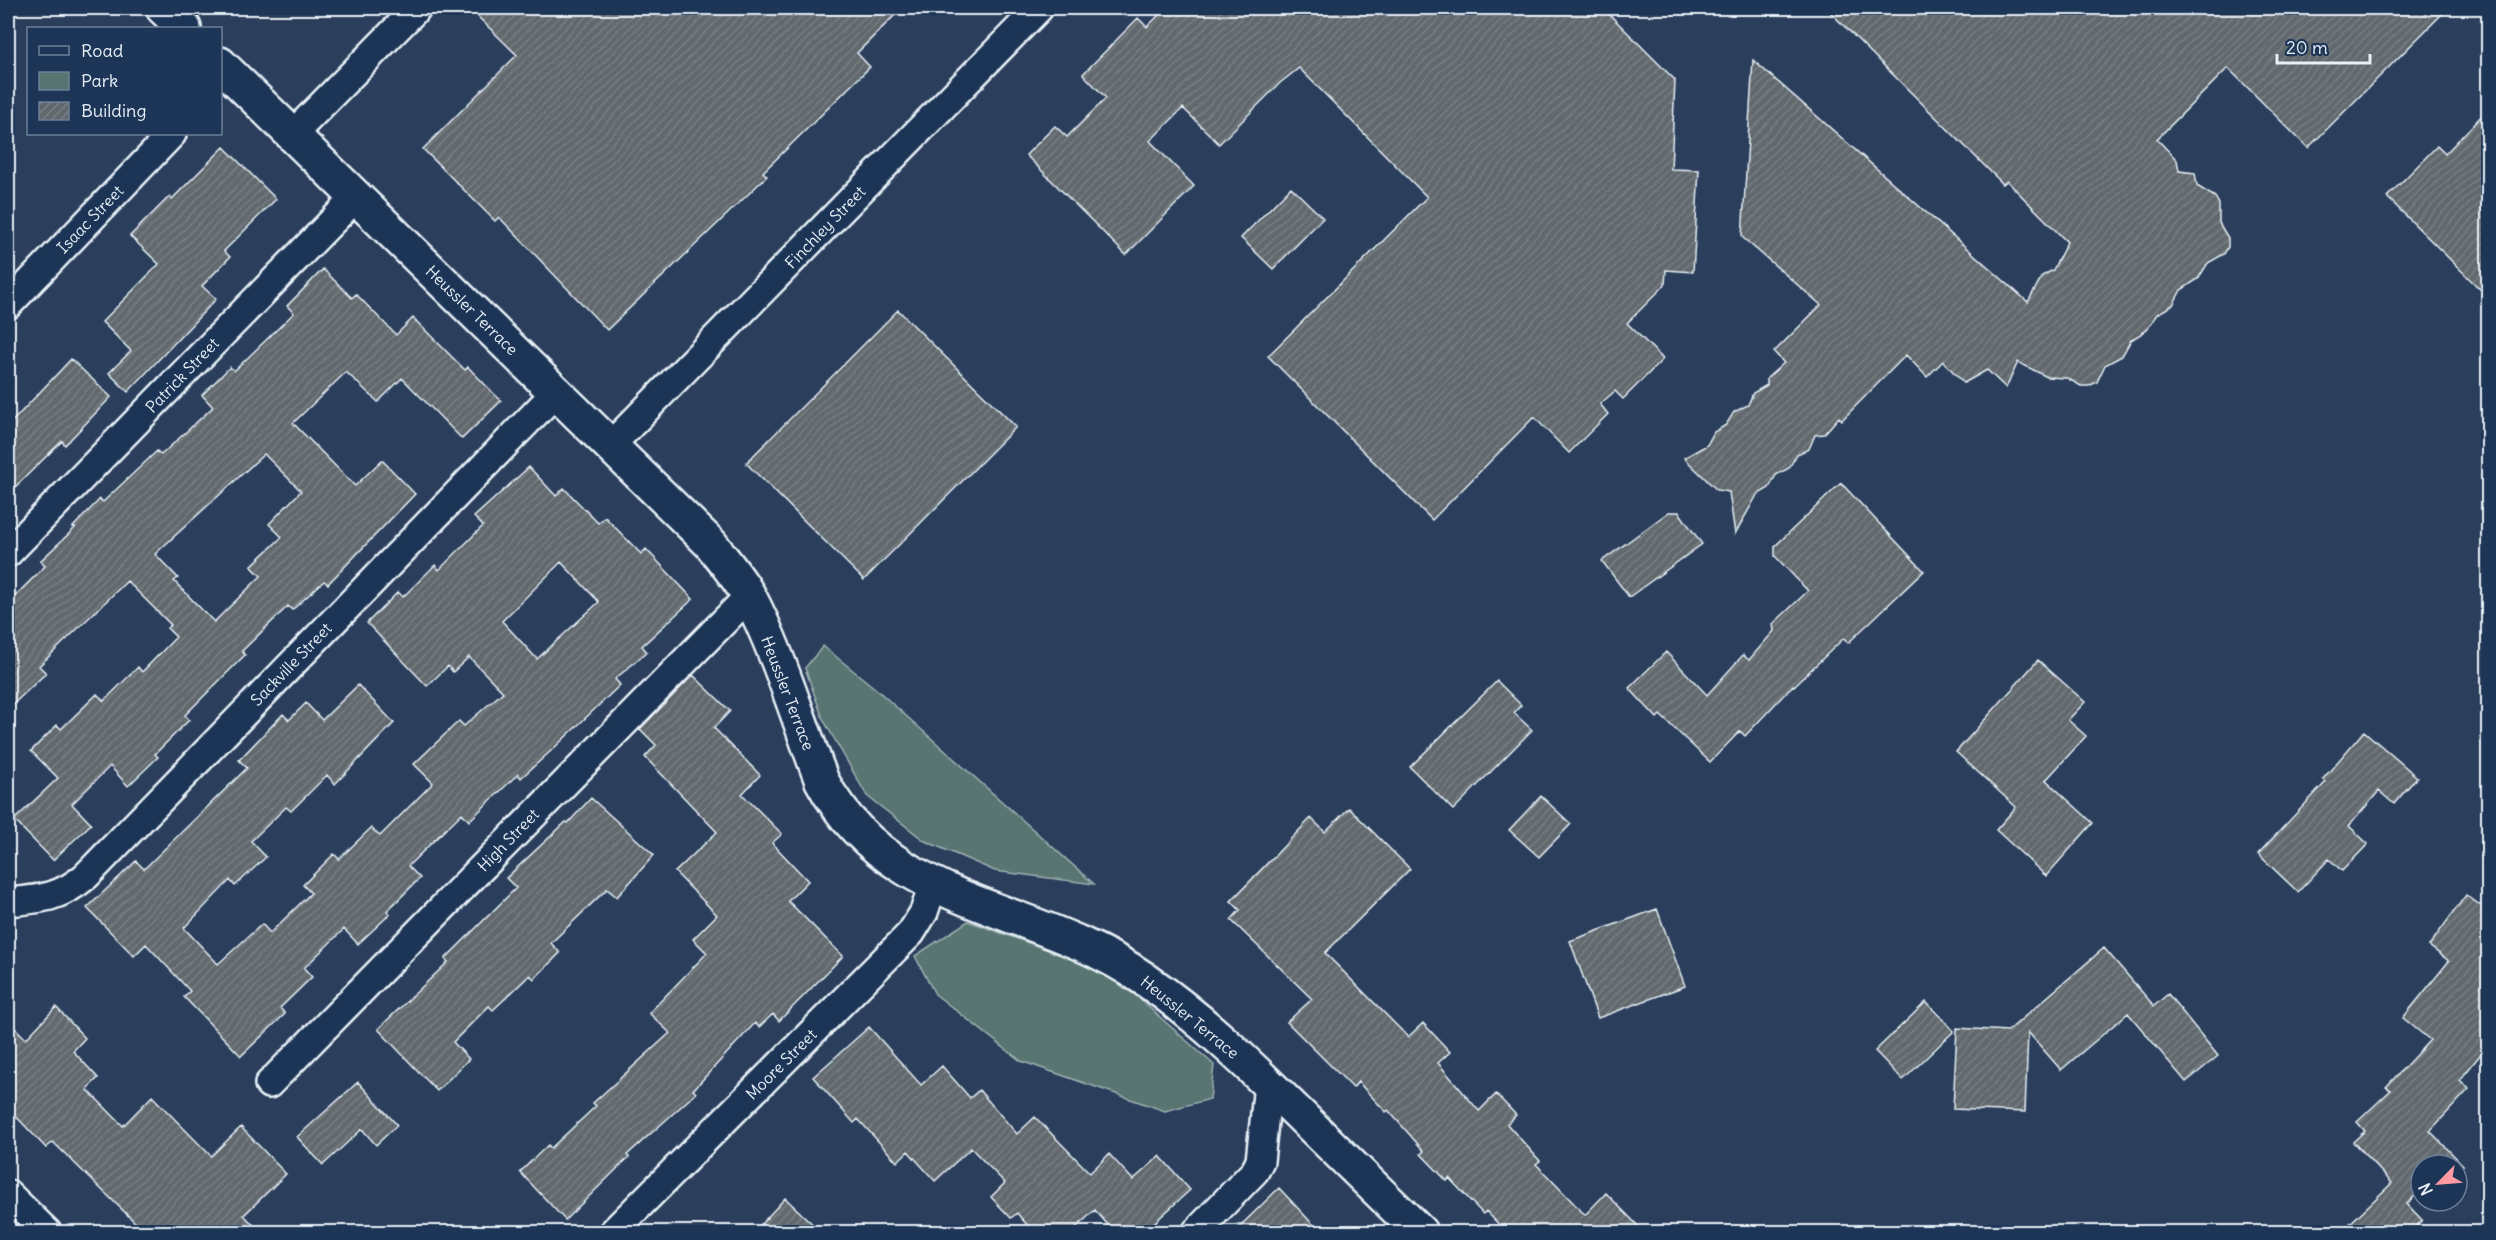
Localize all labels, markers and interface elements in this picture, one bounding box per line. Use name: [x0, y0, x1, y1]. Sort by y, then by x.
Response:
legend: [27, 27, 222, 135]
scale bar: [2277, 27, 2370, 65]
text: 20 m: [2286, 36, 2328, 59]
text: Road: [81, 39, 124, 62]
text: Park: [81, 69, 118, 92]
text: Building: [81, 99, 146, 122]
street label: Isaac Street: [53, 180, 128, 257]
street label: Finchley Street: [781, 181, 870, 272]
street label: Heussler Terrace: [422, 261, 522, 359]
street label: Patrick Street: [141, 333, 223, 417]
street label: Sackville Street: [246, 618, 336, 710]
street label: Heussler Terrace: [757, 633, 819, 753]
street label: High Street: [473, 804, 543, 876]
street label: Heussler Terrace: [1137, 971, 1243, 1063]
street label: Moore Street: [741, 1024, 821, 1104]
north arrow: [2409, 1153, 2469, 1213]
text: N: [2414, 1180, 2437, 1199]

